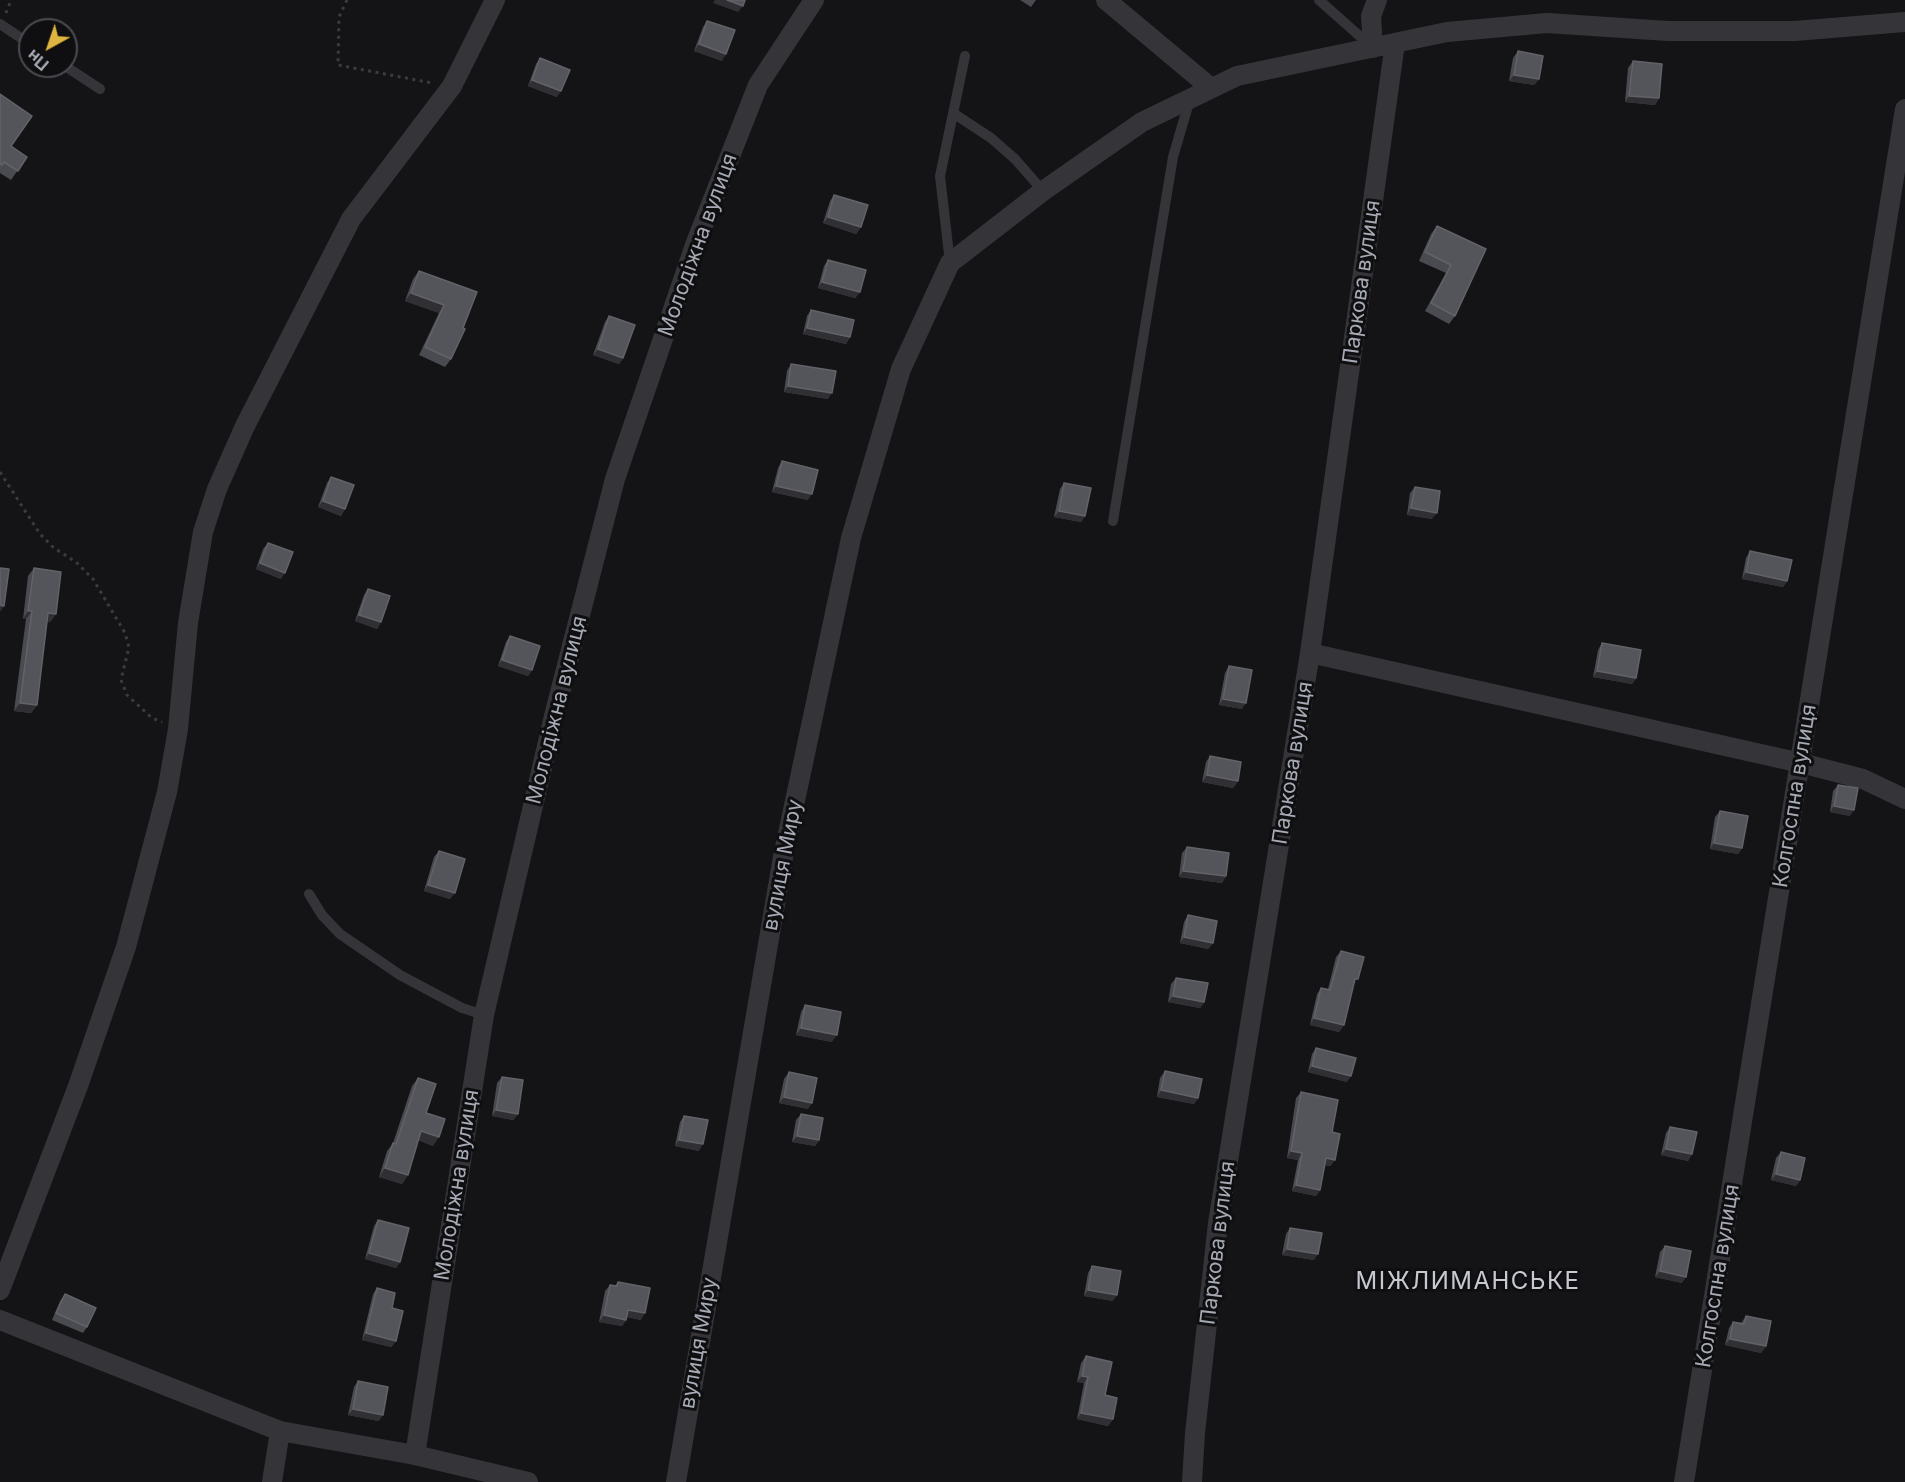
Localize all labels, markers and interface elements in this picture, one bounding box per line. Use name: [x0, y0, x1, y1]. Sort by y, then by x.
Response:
north arrow: [18, 18, 78, 78]
text: Пн: [23, 46, 53, 75]
street label: Молодіжна вулиця: [653, 150, 743, 340]
street label: Паркова вулиця: [1338, 199, 1386, 365]
street label: Молодіжна вулиця: [521, 613, 593, 807]
street label: Паркова вулиця: [1268, 680, 1318, 846]
street label: Колгоспна вулиця: [1768, 703, 1822, 889]
street label: вулиця Миру: [758, 797, 808, 933]
street label: Молодіжна вулиця: [429, 1088, 485, 1282]
street label: Паркова вулиця: [1195, 1160, 1241, 1326]
street label: Колгоспна вулиця: [1691, 1183, 1745, 1369]
district label: МІЖЛИМАНСЬКЕ: [1356, 1268, 1580, 1296]
street label: вулиця Миру: [675, 1275, 723, 1411]

